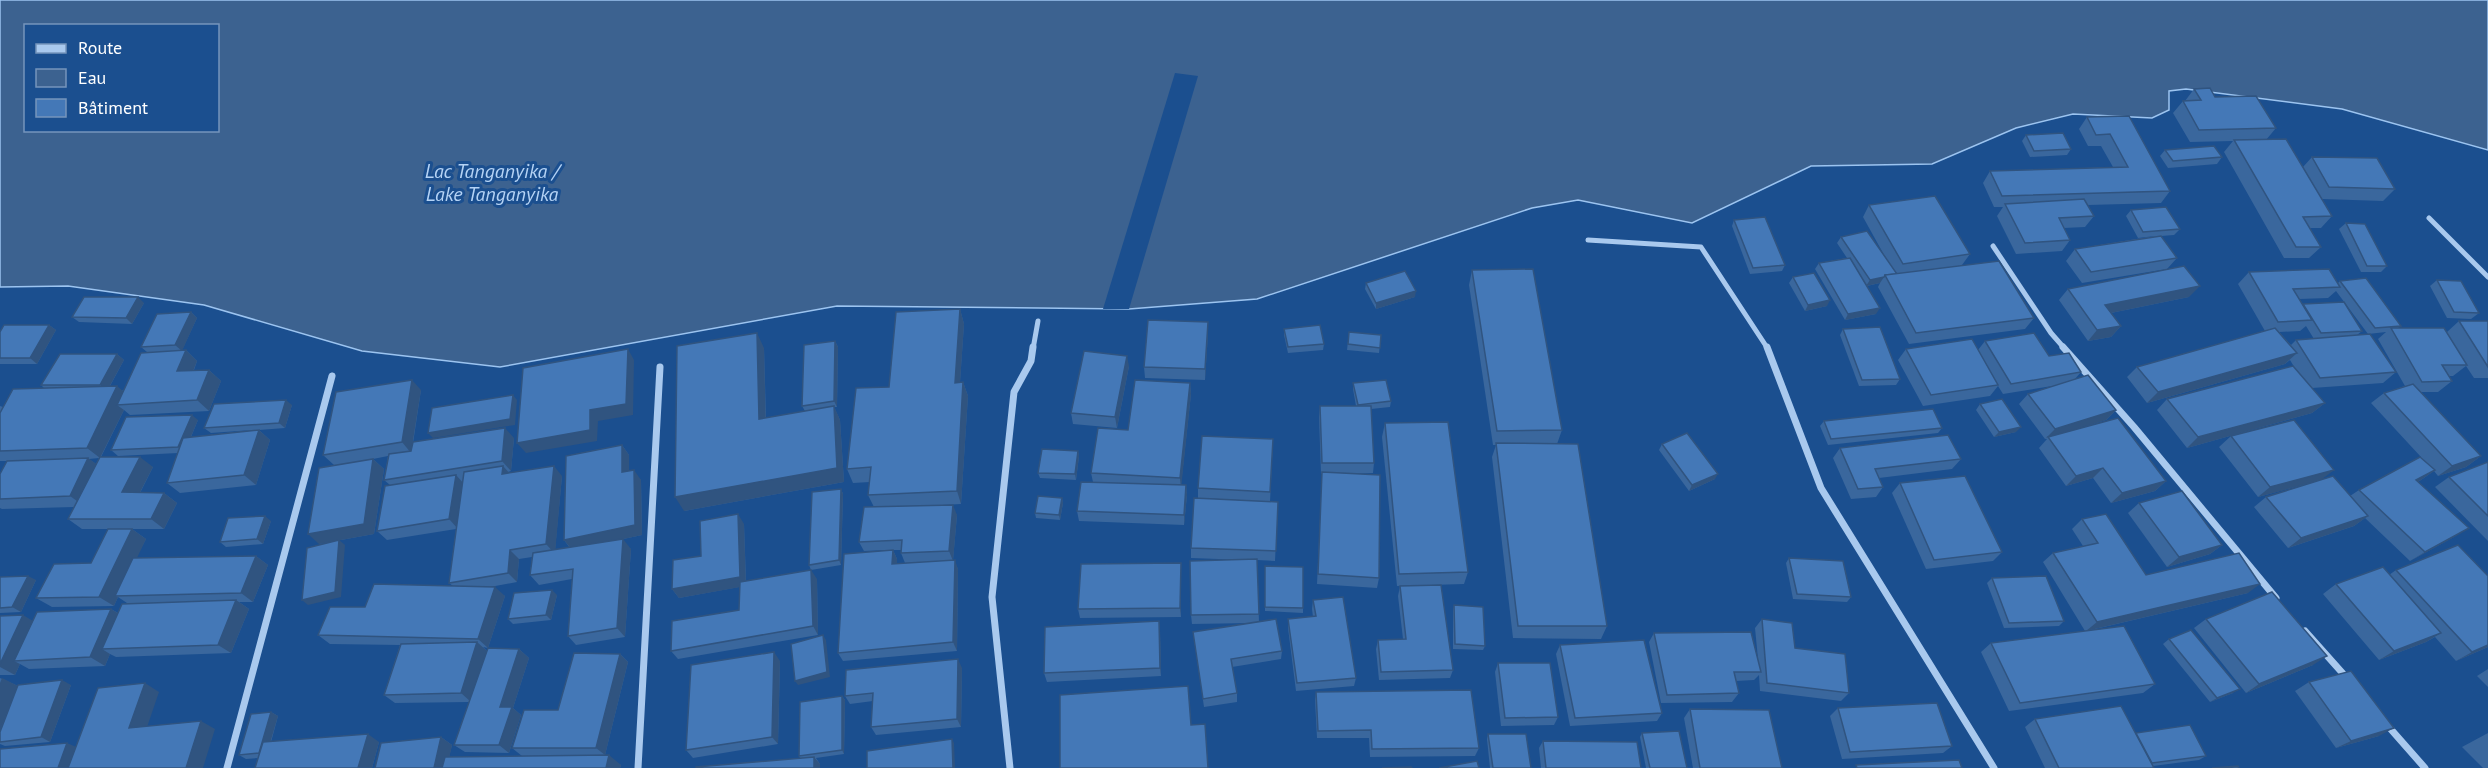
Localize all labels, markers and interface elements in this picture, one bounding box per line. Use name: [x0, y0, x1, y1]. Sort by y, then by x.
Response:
legend: [24, 24, 219, 132]
text: Route: [78, 36, 122, 59]
text: Eau: [78, 66, 106, 89]
text: Bâtiment: [78, 96, 148, 119]
water label: Lac Tanganyika / Lake Tanganyika: [425, 158, 563, 207]

